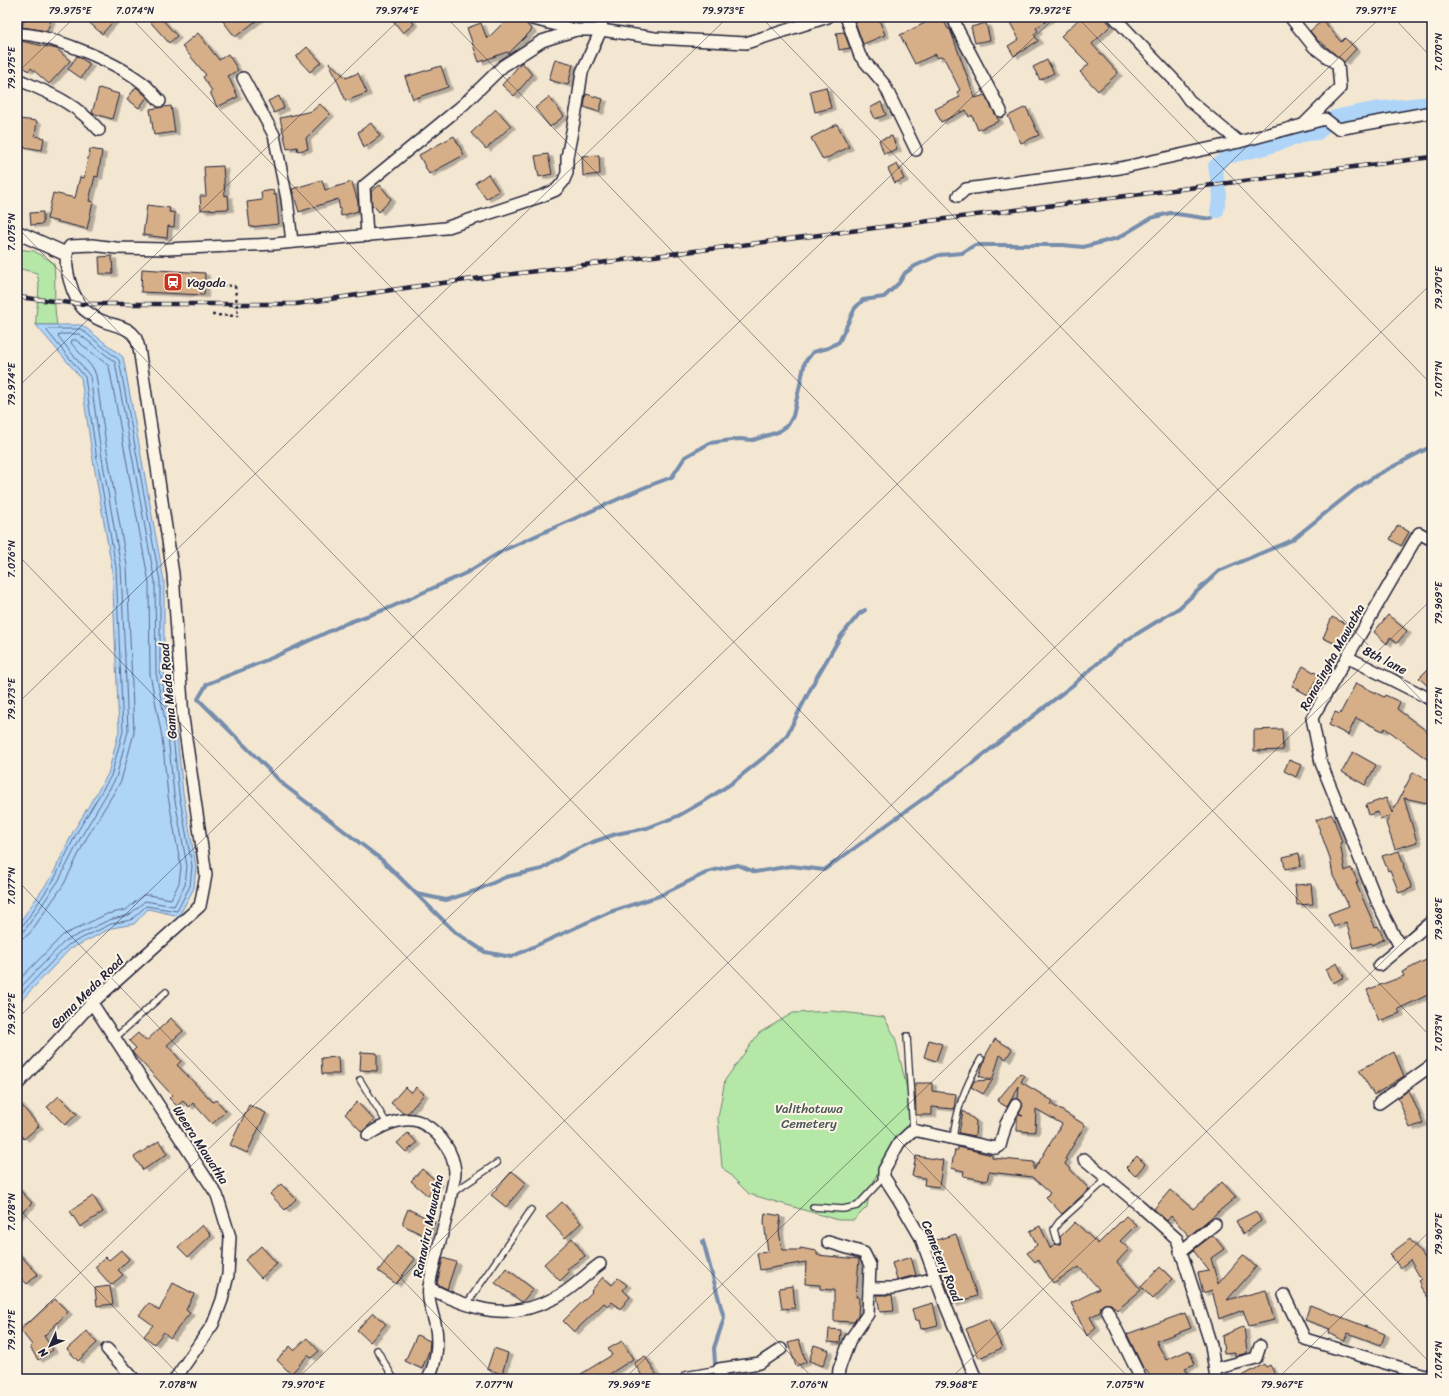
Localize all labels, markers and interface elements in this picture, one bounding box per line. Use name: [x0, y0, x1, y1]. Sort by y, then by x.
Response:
text: 79.975°E: [49, 2, 93, 20]
text: 7.074°N: [116, 2, 154, 20]
text: 79.974°E: [376, 2, 420, 20]
text: 79.973°E: [702, 2, 745, 20]
text: 79.972°E: [1029, 2, 1073, 20]
text: 79.971°E: [1356, 2, 1398, 20]
text: 7.070°N: [1430, 33, 1448, 71]
text: 79.975°E: [3, 45, 21, 89]
text: 7.075°N: [3, 213, 21, 251]
text: 79.970°E: [1430, 265, 1448, 309]
station icon: Yagoda: [162, 271, 184, 293]
place label: Yagoda: [187, 271, 226, 294]
text: 79.974°E: [3, 361, 21, 405]
text: 7.071°N: [1430, 361, 1448, 397]
text: 7.076°N: [3, 540, 21, 578]
text: 79.969°E: [1430, 580, 1448, 624]
street label: Ranasingha Mawatha: [1293, 599, 1371, 715]
street label: 8th lane: [1359, 639, 1412, 681]
street label: Gama Meda Road: [152, 641, 184, 740]
text: 79.973°E: [3, 677, 21, 720]
text: 7.072°N: [1430, 687, 1448, 725]
text: 7.077°N: [3, 867, 21, 905]
text: 79.968°E: [1430, 896, 1448, 940]
street label: Gama Meda Road: [45, 949, 130, 1034]
text: 79.972°E: [3, 991, 21, 1035]
text: 7.073°N: [1430, 1014, 1448, 1052]
park label: Valithotuwa Cemetery: [775, 1097, 843, 1135]
street label: Weera Mawatha: [167, 1101, 236, 1190]
street label: Ranaviru Mawatha: [406, 1172, 450, 1280]
text: 7.078°N: [3, 1193, 21, 1231]
text: 79.967°E: [1430, 1211, 1448, 1255]
street label: Cemetery Road: [915, 1216, 969, 1307]
text: 79.971°E: [3, 1308, 21, 1350]
north arrow: [30, 1326, 70, 1366]
text: 7.074°N: [1430, 1341, 1448, 1379]
text: N: [33, 1343, 53, 1363]
text: 7.078°N: [159, 1376, 197, 1394]
text: 79.970°E: [282, 1376, 326, 1394]
text: 7.077°N: [475, 1376, 513, 1394]
text: 79.969°E: [608, 1376, 652, 1394]
text: 7.076°N: [790, 1376, 828, 1394]
text: 79.968°E: [935, 1376, 979, 1394]
text: 7.075°N: [1106, 1376, 1144, 1394]
text: 79.967°E: [1261, 1376, 1305, 1394]

